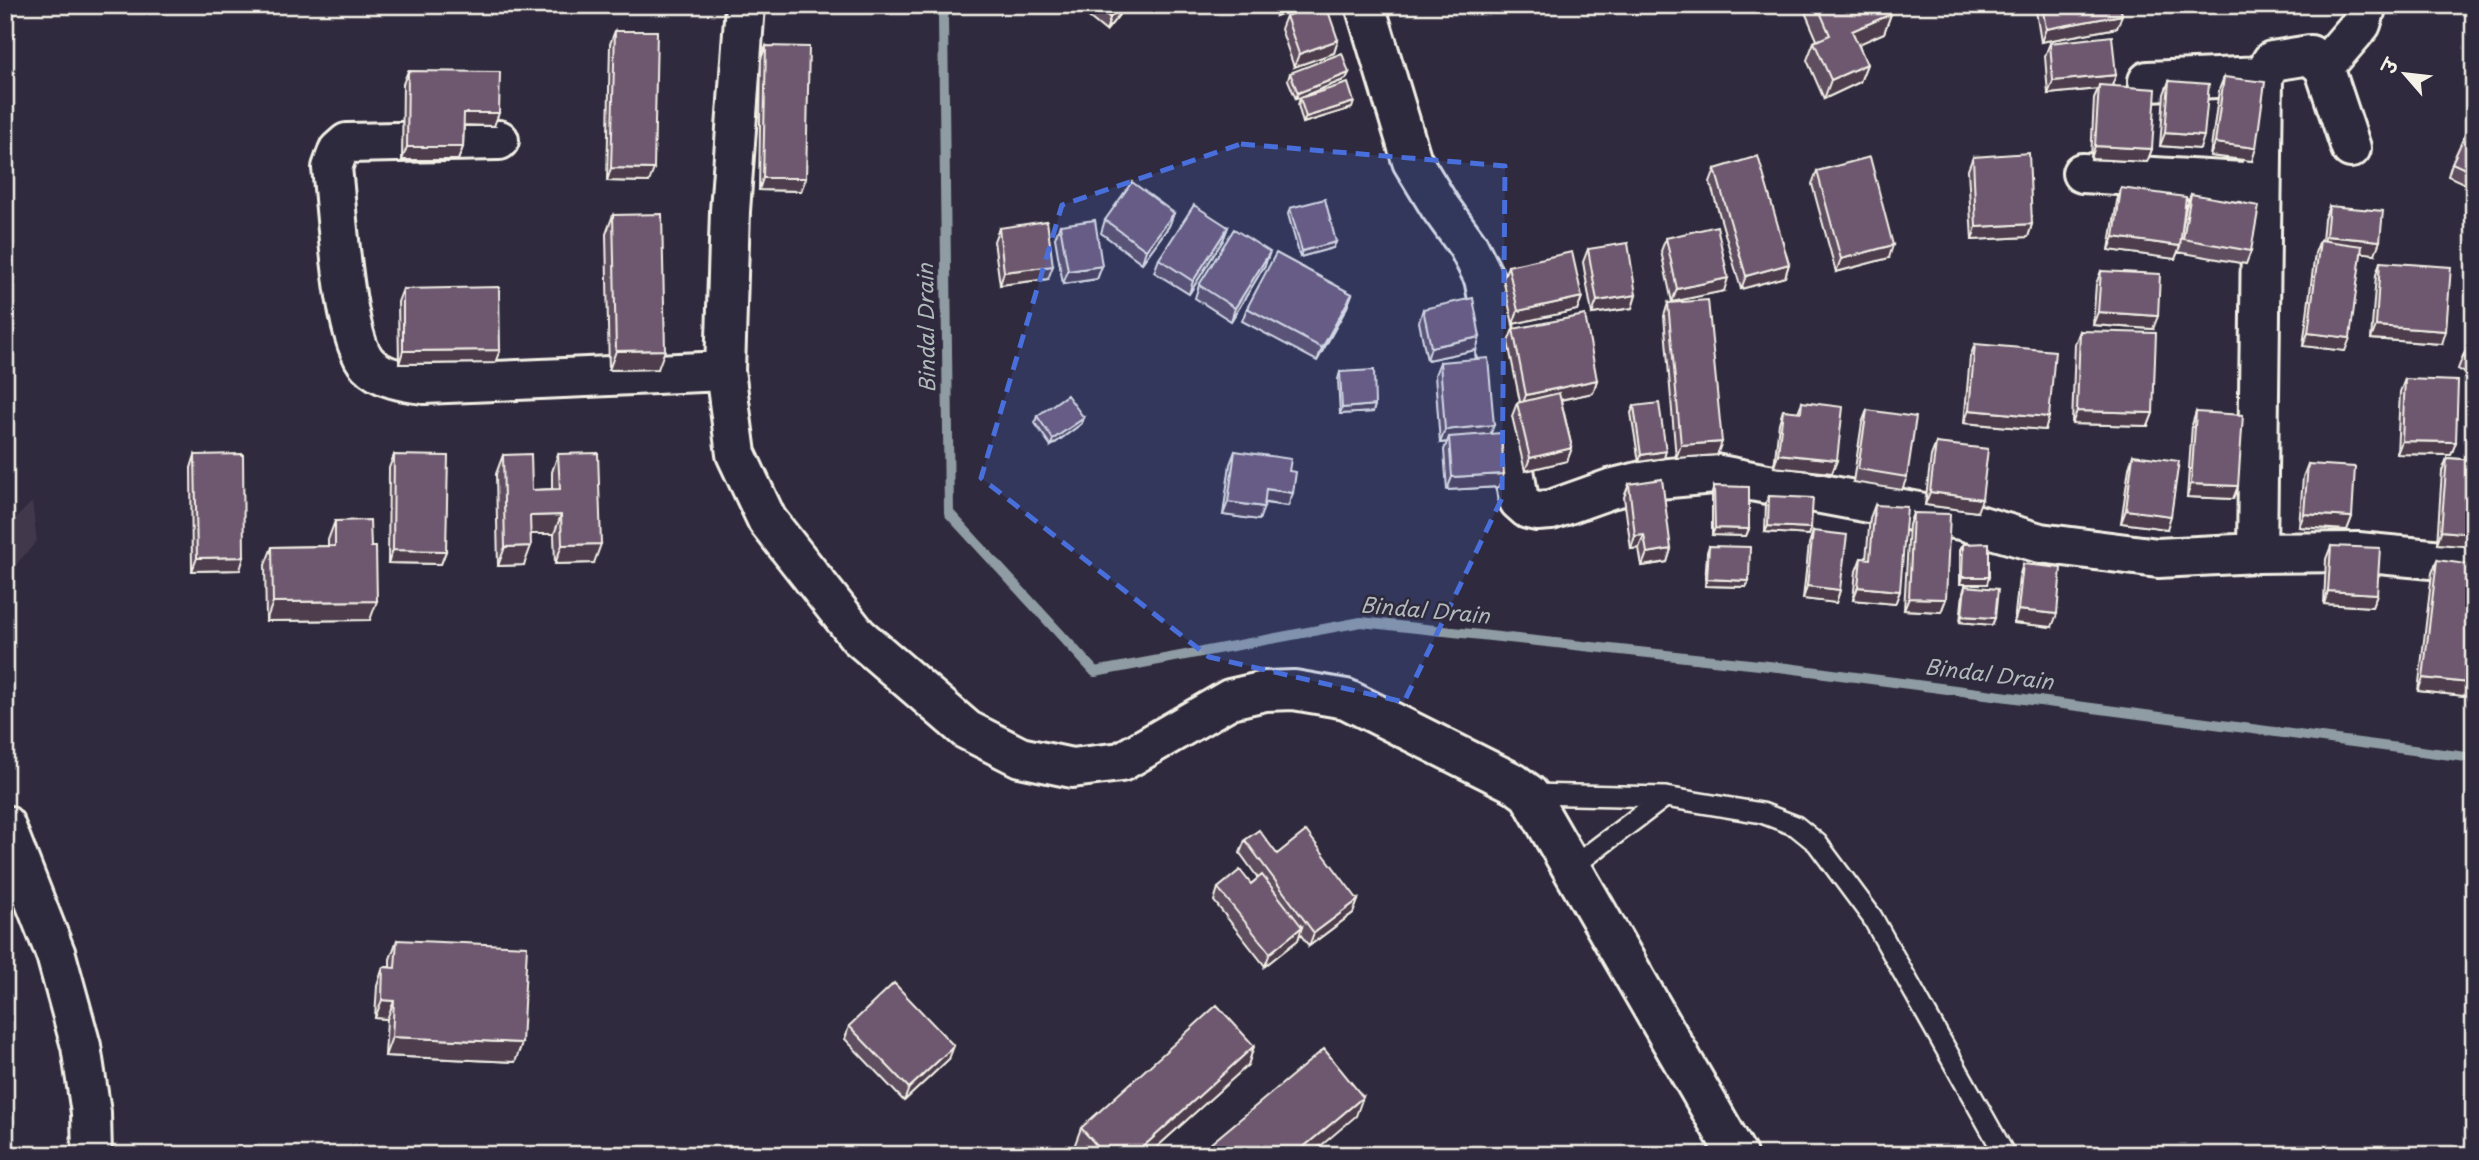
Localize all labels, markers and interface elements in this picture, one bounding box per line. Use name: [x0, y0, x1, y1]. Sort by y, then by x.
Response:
north arrow: [2370, 38, 2440, 108]
text: उ: [2373, 51, 2406, 79]
water label: Bindal Drain: [908, 262, 942, 393]
water label: Bindal Drain: [1359, 587, 1492, 631]
water label: Bindal Drain: [1923, 649, 2057, 697]

